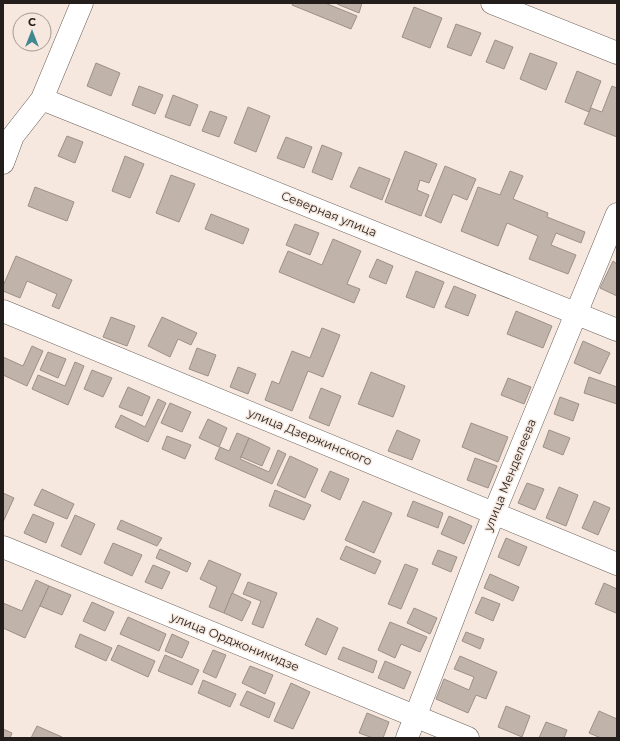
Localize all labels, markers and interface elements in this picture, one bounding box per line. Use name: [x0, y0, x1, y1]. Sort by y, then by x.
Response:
north arrow: [12, 12, 52, 52]
text: С: [28, 15, 36, 29]
street label: Северная улица: [279, 188, 379, 240]
street label: улица Дзержинского: [245, 404, 375, 468]
street label: улица Менделеева: [480, 417, 539, 534]
street label: улица Орджоникидзе: [168, 608, 302, 674]

